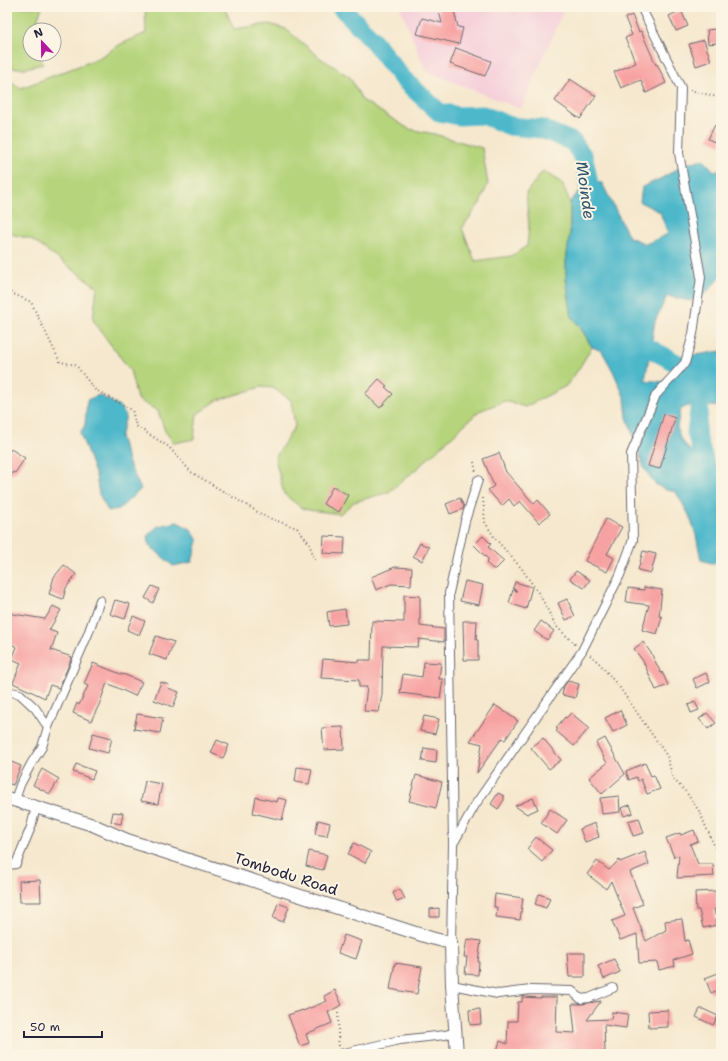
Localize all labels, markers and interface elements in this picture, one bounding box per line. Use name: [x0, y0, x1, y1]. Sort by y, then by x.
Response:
north arrow: [22, 22, 62, 62]
text: N: [32, 24, 46, 42]
water label: Moinde: [571, 160, 600, 220]
street label: Tombodu Road: [232, 848, 341, 900]
scale bar: [24, 1013, 102, 1039]
text: 50 m: [30, 1019, 60, 1035]

